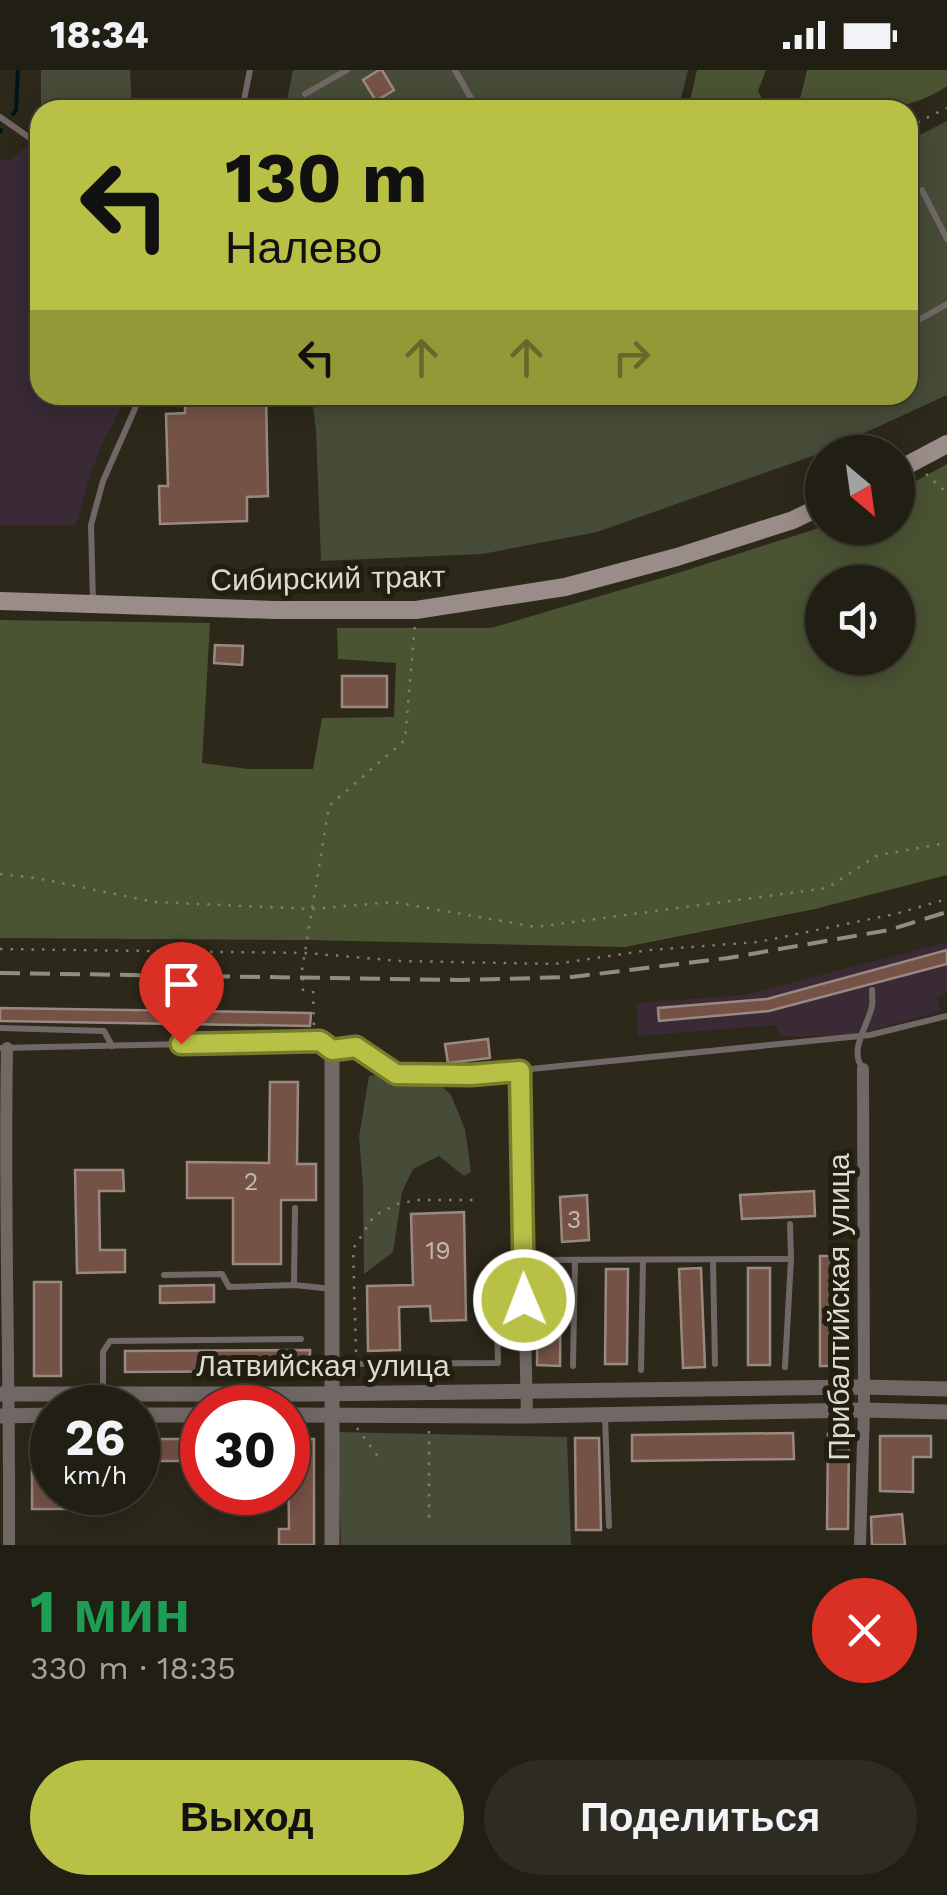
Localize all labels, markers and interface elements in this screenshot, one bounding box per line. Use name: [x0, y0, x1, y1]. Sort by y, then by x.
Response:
text: 18:34: [50, 13, 149, 57]
text: 130 m: [225, 137, 428, 219]
icon: left: [60, 140, 190, 270]
text: Налево: [225, 221, 382, 274]
icon: left: [289, 330, 344, 385]
icon: ahead: [394, 330, 449, 385]
icon: ahead: [499, 330, 554, 385]
icon: right: [604, 330, 659, 385]
north arrow: [805, 435, 915, 545]
map controls: [805, 435, 915, 675]
street label: Сибирский тракт: [210, 558, 446, 598]
button: sound: [805, 565, 915, 675]
pin: [139, 942, 224, 1045]
icon: arrive: [154, 957, 209, 1012]
street label: Прибалтийская улица: [821, 1153, 856, 1461]
house number: 2: [244, 1167, 258, 1196]
house number: 3: [567, 1205, 581, 1234]
house number: 19: [425, 1236, 451, 1265]
position arrow: [472, 1248, 576, 1352]
street label: Латвийская улица: [196, 1348, 450, 1383]
speed limit sign: 30: [180, 1385, 310, 1515]
text: 26: [65, 1408, 125, 1467]
text: km/h: [63, 1461, 127, 1490]
text: 1 мин: [30, 1576, 191, 1647]
button: close: [812, 1578, 917, 1683]
text: 330 m · 18:35: [30, 1649, 236, 1687]
button: Выход: [30, 1760, 464, 1875]
button: Поделиться: [484, 1760, 917, 1875]

